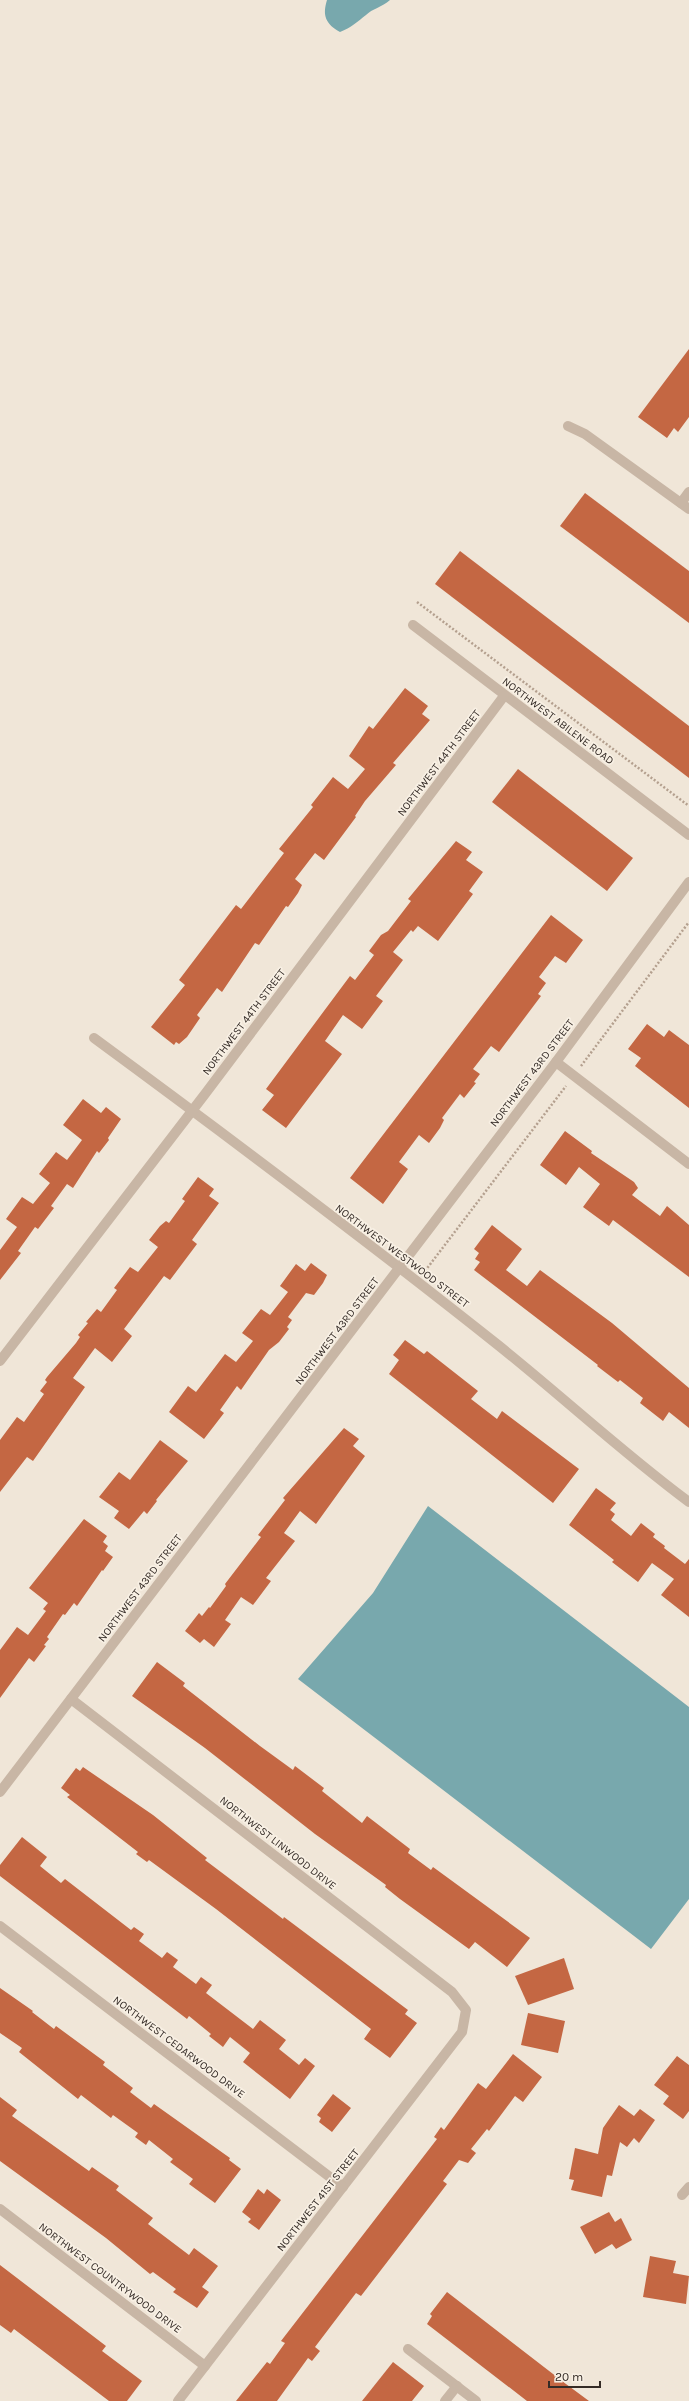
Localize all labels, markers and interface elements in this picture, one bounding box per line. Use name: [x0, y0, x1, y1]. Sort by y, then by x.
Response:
street label: NORTHWEST ABILENE ROAD: [500, 675, 616, 767]
street label: NORTHWEST 44TH STREET: [395, 707, 483, 819]
street label: NORTHWEST 44TH STREET: [200, 966, 288, 1078]
street label: NORTHWEST 43RD STREET: [487, 1016, 577, 1129]
street label: NORTHWEST WESTWOOD STREET: [333, 1202, 472, 1311]
street label: NORTHWEST 43RD STREET: [292, 1274, 382, 1387]
street label: NORTHWEST 43RD STREET: [95, 1531, 185, 1644]
street label: NORTHWEST LINWOOD DRIVE: [217, 1794, 339, 1892]
street label: NORTHWEST CEDARWOOD DRIVE: [111, 1993, 247, 2101]
street label: NORTHWEST 41ST STREET: [274, 2146, 362, 2254]
street label: NORTHWEST COUNTRYWOOD DRIVE: [36, 2220, 184, 2336]
scale bar: [549, 2363, 600, 2389]
text: 20 m: [555, 2370, 583, 2384]

